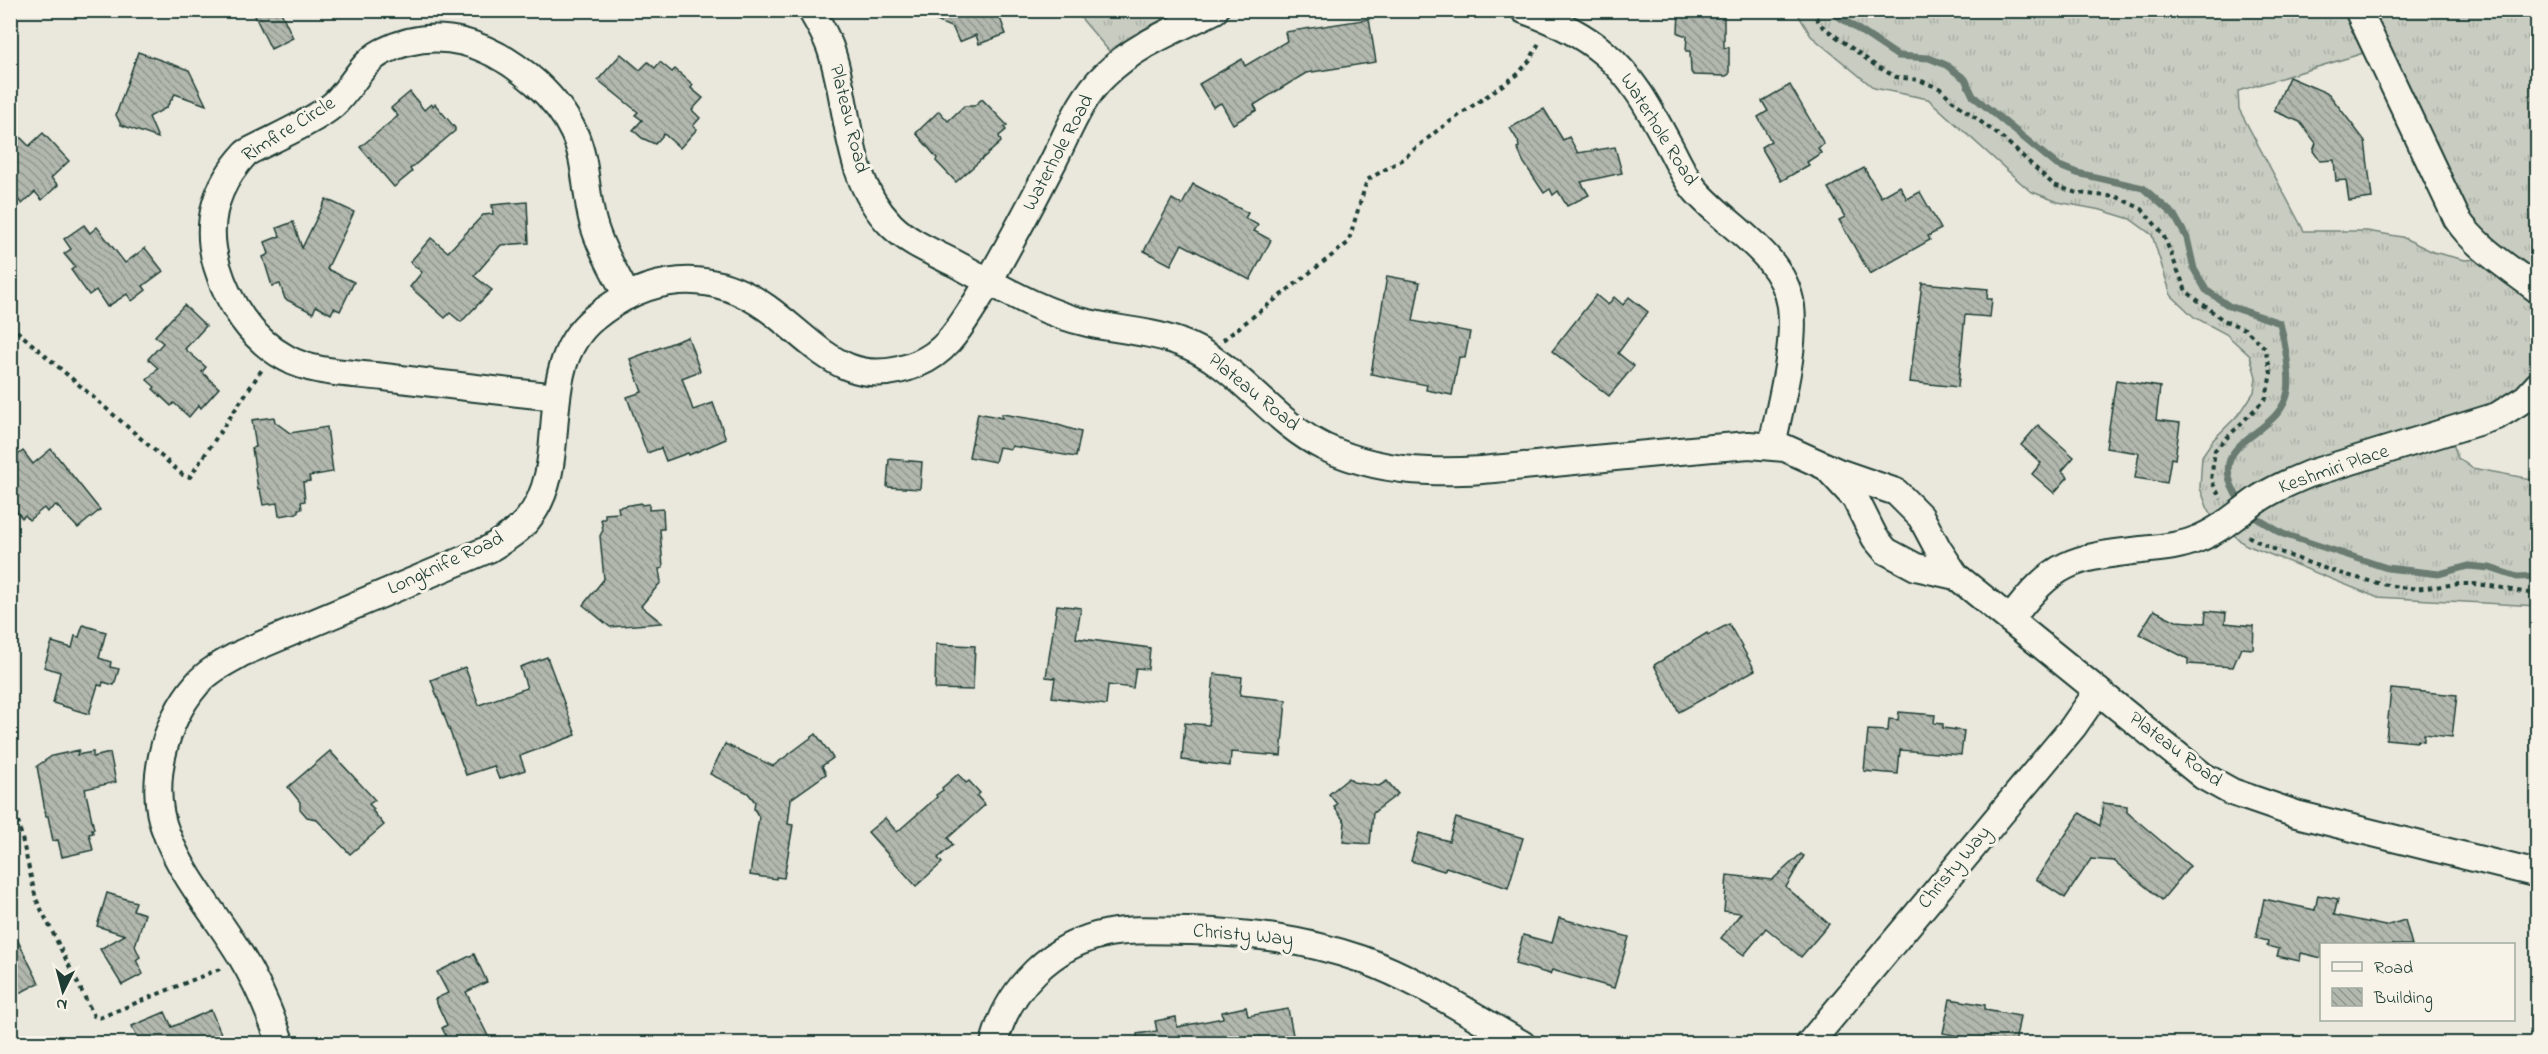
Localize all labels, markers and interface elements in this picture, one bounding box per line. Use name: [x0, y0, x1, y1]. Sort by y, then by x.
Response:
street label: Plateau Road: [821, 62, 875, 176]
street label: Waterhole Road: [1612, 68, 1704, 192]
street label: Rimfire Circle: [237, 90, 341, 170]
street label: Waterhole Road: [1016, 90, 1102, 216]
street label: Plateau Road: [1201, 347, 1305, 439]
street label: Keshmiri Place: [2275, 438, 2393, 502]
street label: Longknife Road: [383, 524, 509, 604]
street label: Plateau Road: [2122, 705, 2228, 795]
street label: Christy Way: [1912, 820, 1998, 916]
street label: Christy Way: [1192, 917, 1294, 955]
legend: [2320, 943, 2515, 1021]
text: Road: [2374, 956, 2413, 982]
north arrow: [33, 961, 93, 1021]
text: Building: [2373, 986, 2433, 1013]
text: N: [55, 991, 68, 1016]

